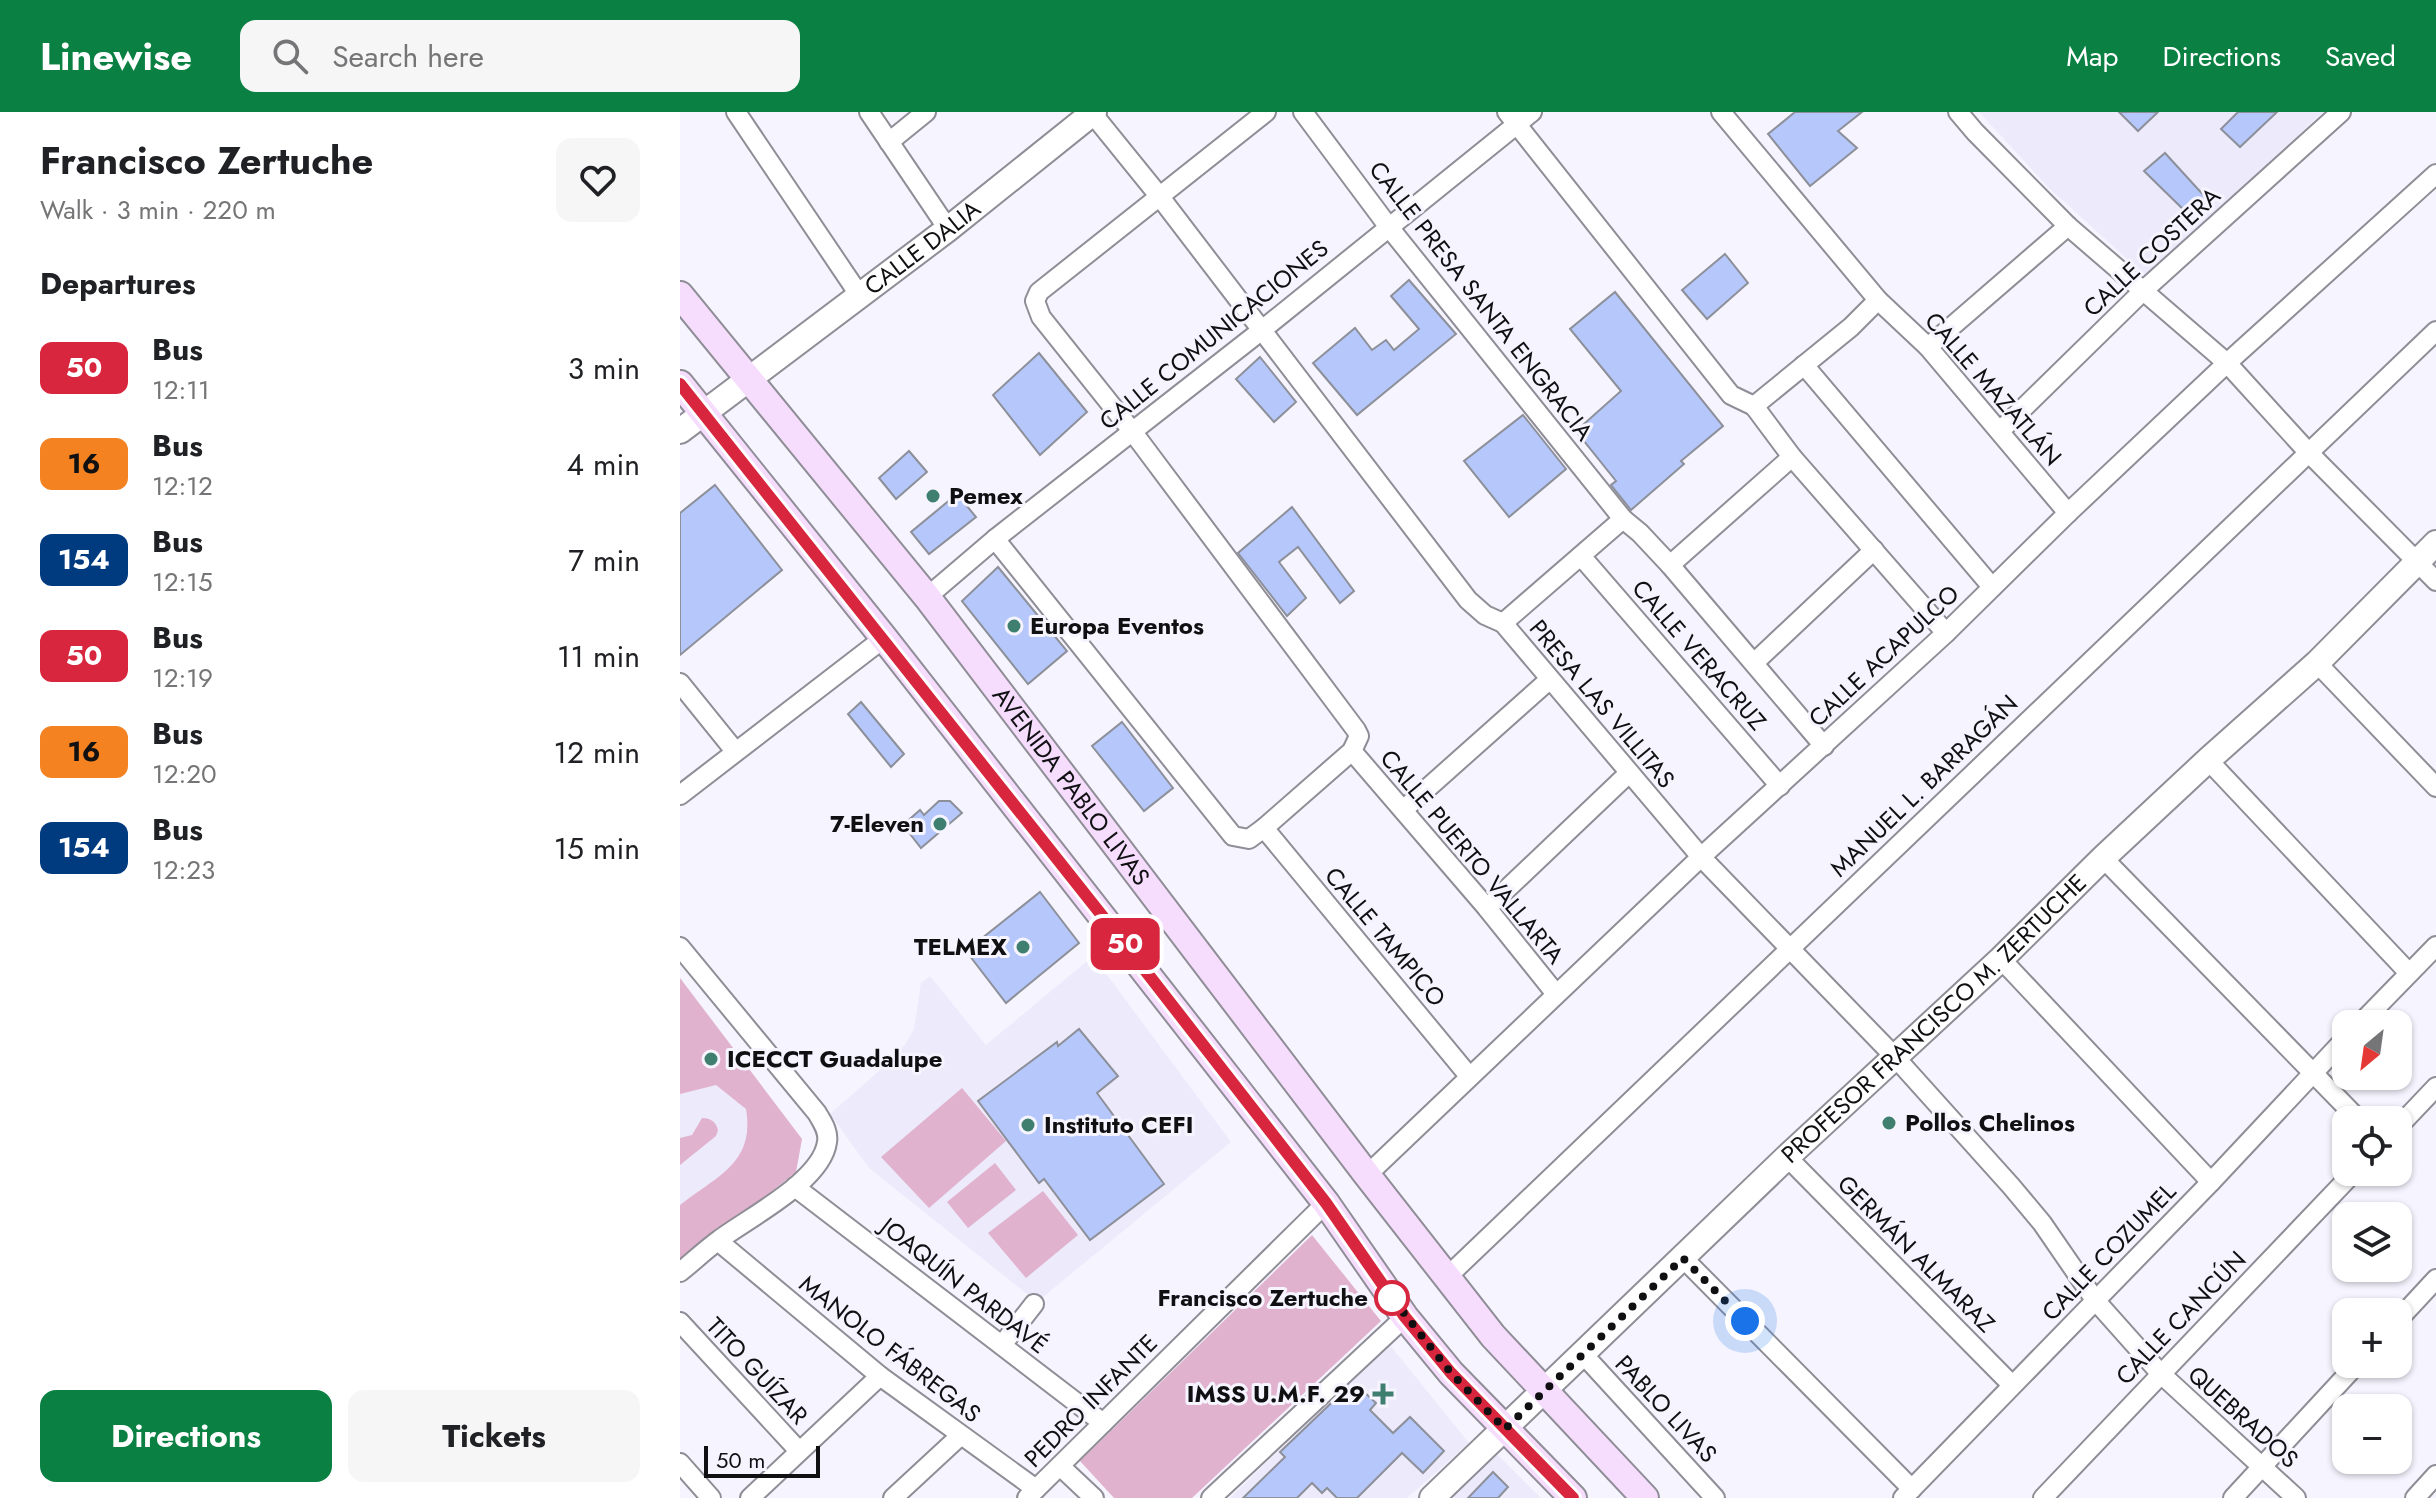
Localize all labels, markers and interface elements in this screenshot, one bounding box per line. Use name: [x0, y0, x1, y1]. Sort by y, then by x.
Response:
search box: [240, 20, 800, 92]
text: Linewise: [40, 29, 192, 84]
icon: search: [268, 34, 312, 78]
text: Search here: [332, 35, 484, 78]
text: Map: [2066, 36, 2118, 77]
text: Directions: [2162, 36, 2281, 77]
text: Saved: [2325, 36, 2396, 77]
text: Francisco Zertuche: [40, 133, 373, 188]
button: heart: [556, 138, 640, 222]
street label: CALLE PRESA SANTA ENGRACIA: [1361, 153, 1602, 448]
street label: CALLE COSTERA: [2075, 179, 2228, 324]
text: Walk · 3 min · 220 m: [40, 191, 276, 229]
street label: CALLE DALIA: [857, 191, 988, 303]
street label: CALLE COMUNICACIONES: [1092, 231, 1336, 438]
text: Departures: [40, 262, 196, 305]
street label: CALLE MAZATLÁN: [1917, 304, 2070, 473]
text: Bus: [152, 328, 203, 371]
text: 50: [66, 347, 102, 388]
text: 3 min: [568, 347, 640, 390]
text: 12:11: [152, 371, 210, 409]
text: Bus: [152, 424, 203, 467]
text: 16: [68, 443, 100, 484]
text: 4 min: [567, 443, 640, 486]
text: 12:12: [152, 467, 213, 505]
place label: Pemex: [949, 478, 1023, 513]
marker: Pemex: [924, 487, 942, 505]
text: Bus: [152, 520, 203, 563]
text: 154: [58, 539, 110, 580]
text: 7 min: [568, 539, 640, 582]
text: 12:15: [152, 563, 213, 601]
street label: CALLE VERACRUZ: [1624, 572, 1775, 738]
street label: CALLE ACAPULCO: [1801, 576, 1967, 735]
place label: Europa Eventos: [1030, 608, 1204, 643]
street label: PRESA LAS VILLITAS: [1521, 612, 1683, 796]
text: Bus: [152, 616, 203, 659]
marker: Europa Eventos: [1005, 617, 1023, 635]
text: 50: [66, 635, 102, 676]
text: 11 min: [557, 635, 640, 678]
text: 12:19: [152, 659, 213, 697]
street label: AVENIDA PABLO LIVAS: [984, 679, 1159, 893]
street label: MANUEL L. BARRAGÁN: [1822, 686, 2025, 885]
text: Bus: [152, 712, 203, 755]
text: 16: [68, 731, 100, 772]
text: 12 min: [553, 731, 640, 774]
street label: CALLE PUERTO VALLARTA: [1372, 742, 1573, 972]
text: 12:20: [152, 755, 217, 793]
place label: 7-Eleven: [830, 806, 924, 841]
text: Bus: [152, 808, 203, 851]
marker: 7-Eleven: [931, 815, 949, 833]
text: 154: [58, 827, 110, 868]
text: 15 min: [554, 827, 640, 870]
text: 12:23: [152, 851, 215, 889]
street label: CALLE TAMPICO: [1317, 859, 1454, 1014]
street label: PROFESOR FRANCISCO M. ZERTUCHE: [1773, 866, 2094, 1171]
line badge: 50: [1089, 918, 1161, 970]
text: 50: [1107, 923, 1143, 964]
place label: TELMEX: [914, 929, 1008, 964]
marker: TELMEX: [1014, 938, 1032, 956]
north arrow: [2332, 1010, 2412, 1090]
map controls: [2332, 1010, 2412, 1474]
place label: ICECCT Guadalupe: [727, 1041, 942, 1076]
marker: ICECCT Guadalupe: [702, 1050, 720, 1068]
place label: Pollos Chelinos: [1905, 1105, 2075, 1140]
button: locate: [2332, 1106, 2412, 1186]
place label: Instituto CEFI: [1044, 1107, 1193, 1142]
marker: Pollos Chelinos: [1880, 1114, 1898, 1132]
marker: Instituto CEFI: [1019, 1116, 1037, 1134]
street label: GERMÁN ALMARAZ: [1830, 1167, 2003, 1340]
street label: CALLE COZUMEL: [2033, 1175, 2184, 1329]
button: layers: [2332, 1202, 2412, 1282]
street label: JOAQUÍN PARDAVÉ: [871, 1207, 1055, 1362]
street label: CALLE CANCÚN: [2107, 1243, 2254, 1393]
street label: MANOLO FÁBREGAS: [792, 1266, 989, 1431]
place label: Francisco Zertuche: [1157, 1280, 1368, 1315]
marker: Francisco Zertuche: [1375, 1281, 1409, 1315]
button: +: [2332, 1298, 2412, 1378]
your location: [1725, 1301, 1765, 1341]
street label: TITO GUÍZAR: [699, 1309, 817, 1432]
street label: PEDRO INFANTE: [1016, 1326, 1165, 1475]
street label: PABLO LIVAS: [1607, 1347, 1726, 1470]
street label: QUEBRADOS: [2180, 1357, 2306, 1476]
place label: IMSS U.M.F. 29: [1187, 1376, 1365, 1411]
marker: IMSS U.M.F. 29: [1372, 1383, 1394, 1405]
button: Directions: [40, 1390, 332, 1482]
button: Tickets: [348, 1390, 640, 1482]
button: −: [2332, 1394, 2412, 1474]
scale bar: [704, 1442, 820, 1478]
text: 50 m: [716, 1444, 765, 1476]

